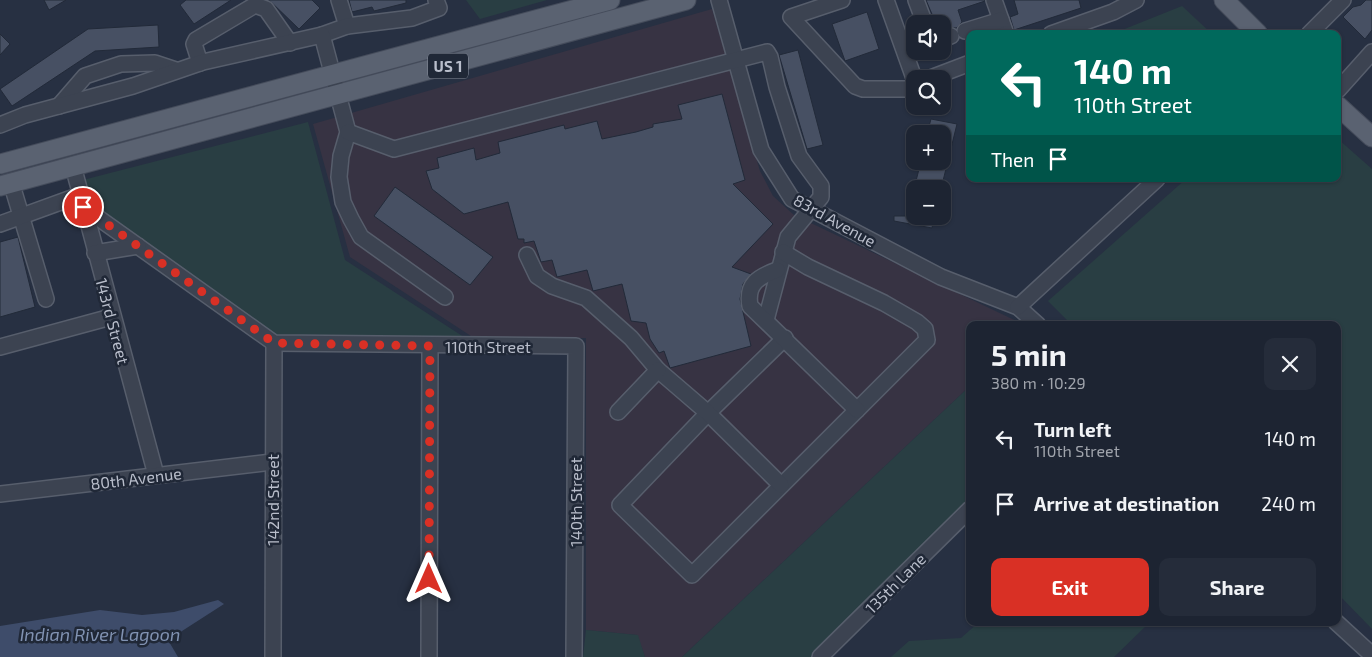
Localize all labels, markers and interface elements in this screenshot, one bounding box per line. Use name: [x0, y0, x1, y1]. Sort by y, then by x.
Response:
map controls: [906, 15, 951, 225]
button: sound: [906, 15, 951, 60]
text: 140 m: [1074, 49, 1172, 91]
icon: left: [991, 50, 1056, 115]
road number: US 1: [428, 54, 468, 78]
button: search: [906, 70, 951, 115]
text: 110th Street: [1074, 91, 1192, 117]
button: +: [906, 125, 951, 170]
icon: arrive: [1044, 145, 1072, 173]
text: Then: [991, 148, 1034, 171]
button: −: [906, 180, 951, 225]
pin: [62, 186, 104, 228]
street label: 83rd Avenue: [791, 190, 879, 250]
icon: arrive: [69, 193, 97, 221]
street label: 143rd Street: [92, 276, 134, 366]
text: 5 min: [991, 336, 1067, 372]
street label: 110th Street: [445, 337, 531, 356]
button: close: [1264, 338, 1316, 390]
text: 380 m · 10:29: [991, 373, 1086, 392]
text: Turn left: [1034, 418, 1111, 441]
icon: left: [991, 425, 1019, 453]
text: 140 m: [1264, 427, 1316, 450]
text: 110th Street: [1034, 441, 1120, 460]
street label: 142nd Street: [263, 454, 282, 546]
street label: 140th Street: [566, 457, 585, 547]
street label: 80th Avenue: [89, 463, 183, 493]
icon: arrive: [991, 490, 1019, 518]
text: Arrive at destination: [1034, 492, 1219, 515]
text: 240 m: [1261, 492, 1316, 515]
street label: 135th Lane: [861, 549, 929, 617]
position arrow: [402, 552, 454, 604]
button: Exit: [991, 558, 1149, 616]
button: Share: [1159, 558, 1316, 616]
water label: Indian River Lagoon: [20, 623, 180, 645]

